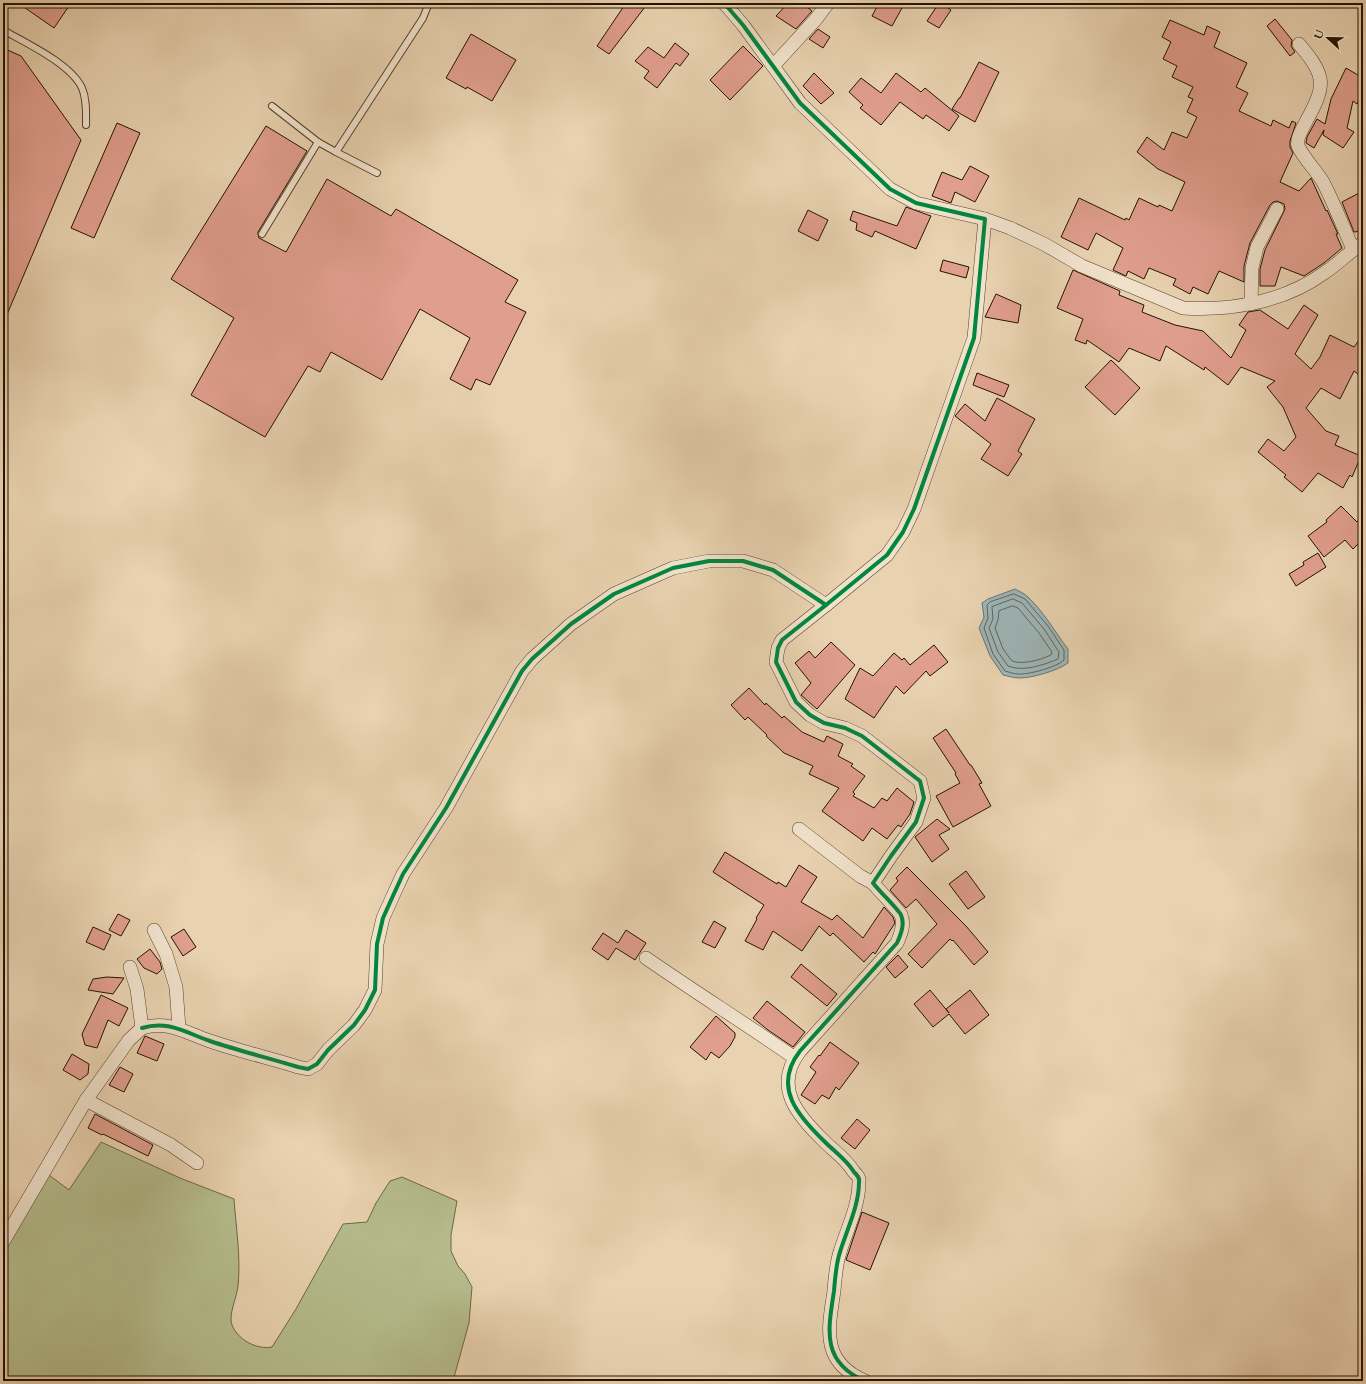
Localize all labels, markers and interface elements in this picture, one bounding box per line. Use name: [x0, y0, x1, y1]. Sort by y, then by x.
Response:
north arrow: [1308, 18, 1348, 58]
text: U: [1311, 27, 1328, 41]

